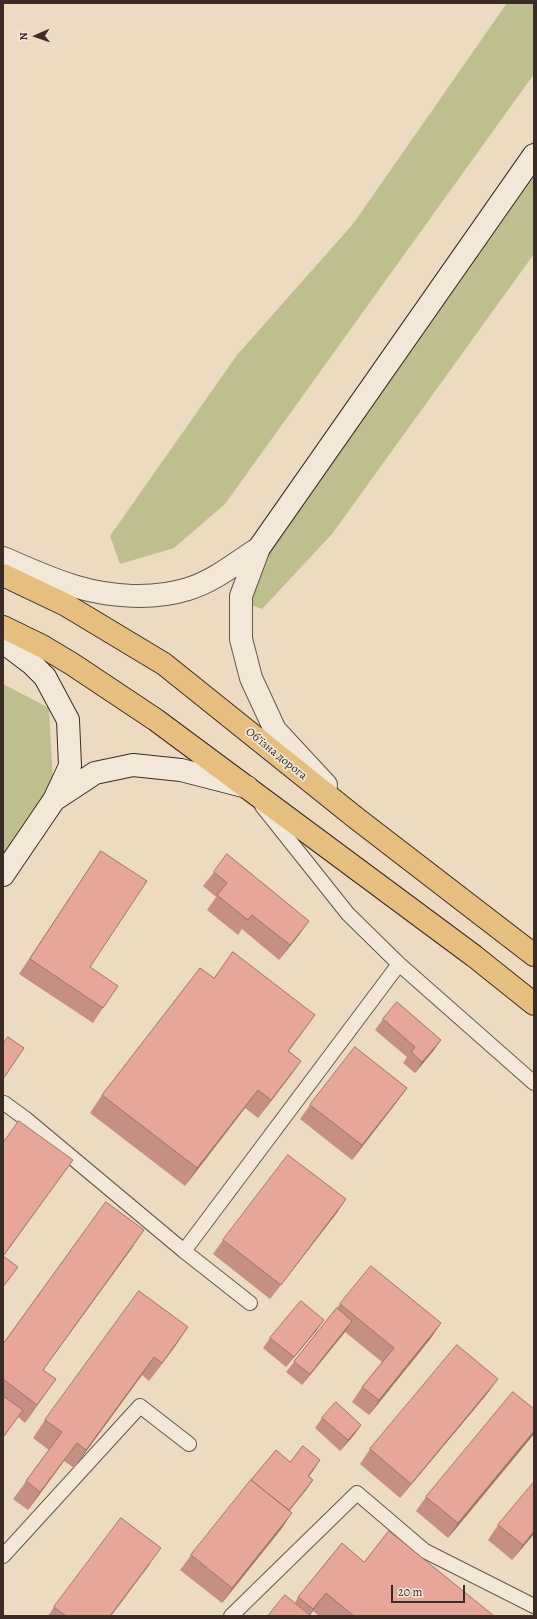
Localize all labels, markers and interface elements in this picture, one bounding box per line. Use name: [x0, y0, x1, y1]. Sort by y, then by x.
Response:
north arrow: [16, 16, 56, 56]
text: N: [16, 32, 31, 41]
street label: Обʼїзна дорога: [242, 725, 310, 783]
scale bar: [393, 1577, 467, 1603]
text: 20 m: [398, 1584, 422, 1600]

